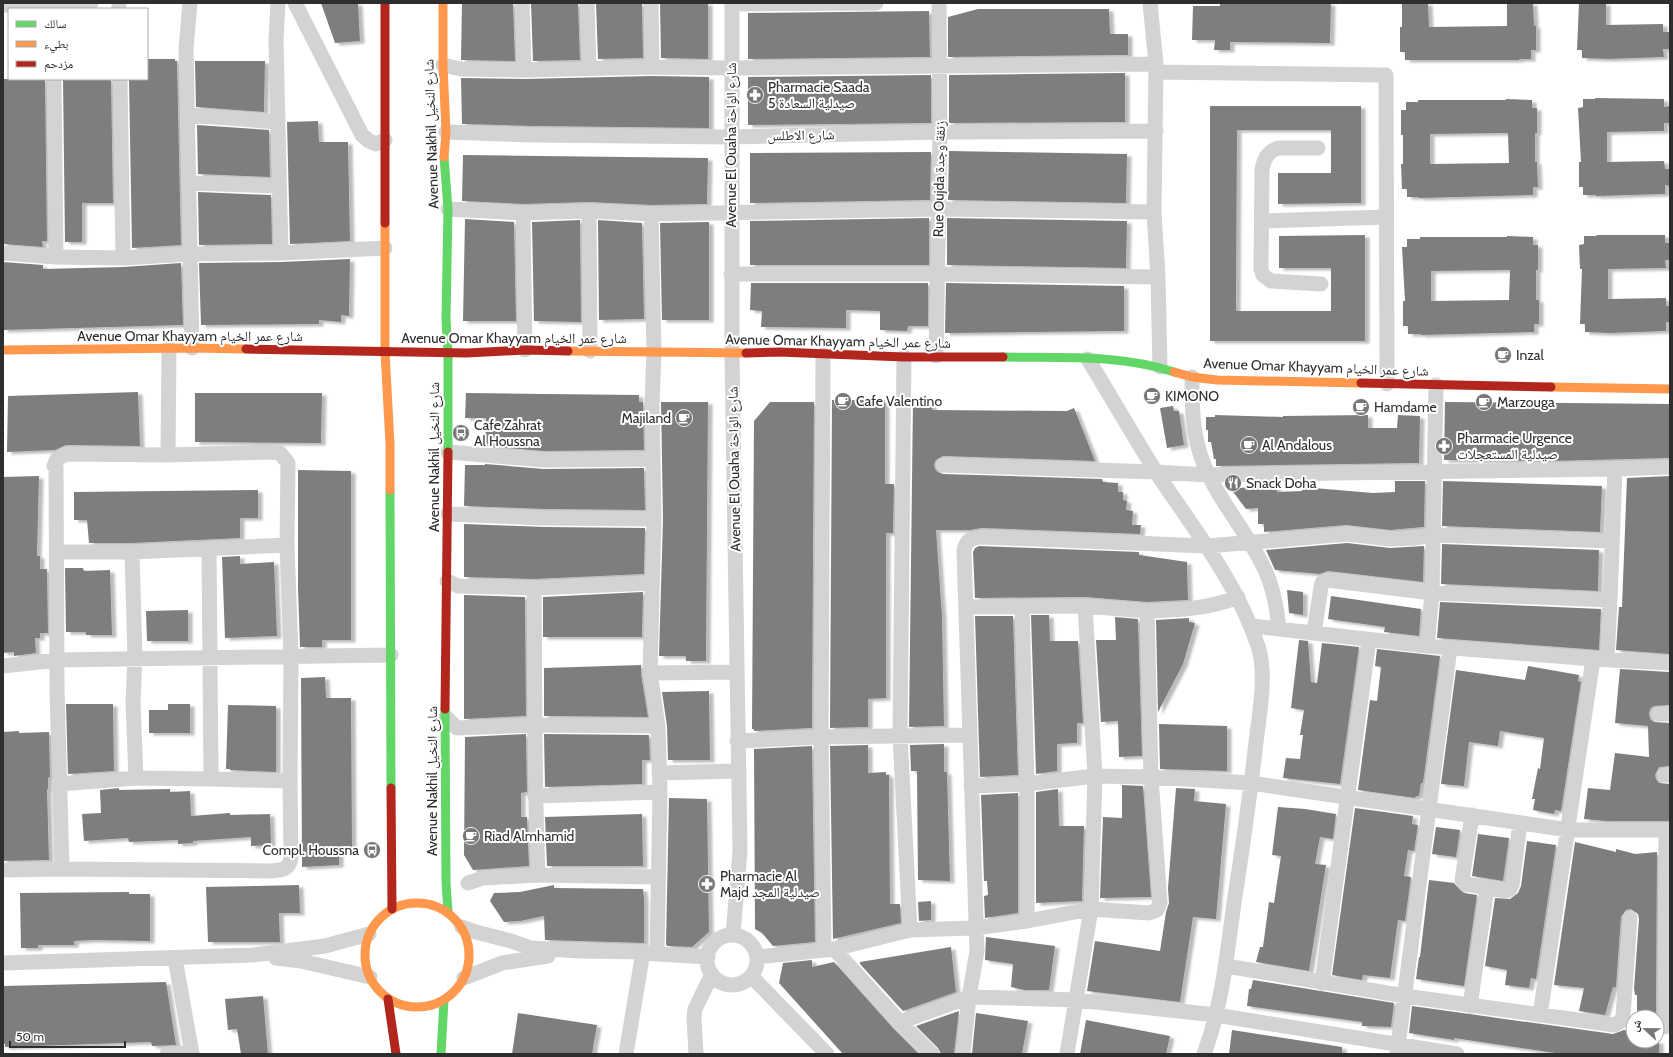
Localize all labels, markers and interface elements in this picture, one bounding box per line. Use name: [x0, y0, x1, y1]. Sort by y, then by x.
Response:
legend: [8, 8, 148, 80]
text: سالك: [44, 16, 66, 31]
text: بطيء: [44, 36, 68, 54]
text: مزدحم: [44, 56, 73, 72]
street label: Avenue Nakhil شارع النخيل: [419, 59, 444, 209]
street label: Avenue El Ouaha شارع الواحة: [722, 62, 741, 228]
place label: Pharmacie Saada 5 صيدلية السعادة: [768, 78, 870, 112]
pharmacy icon: Pharmacie Saada 5 صيدلية السعادة: [745, 85, 765, 105]
street label: Rue Oujda زنقة وجدة: [929, 121, 949, 237]
street label: شارع الاطلس: [767, 125, 835, 146]
street label: Avenue Omar Khayyam شارع عمر الخيام: [77, 327, 303, 346]
street label: Avenue Omar Khayyam شارع عمر الخيام: [401, 329, 627, 348]
street label: Avenue Omar Khayyam شارع عمر الخيام: [725, 330, 951, 353]
cafe icon: Inzal: [1493, 345, 1513, 365]
place label: Inzal: [1516, 346, 1545, 364]
street label: Avenue Omar Khayyam شارع عمر الخيام: [1203, 354, 1429, 381]
street label: Avenue Nakhil شارع النخيل: [425, 382, 444, 532]
street label: Avenue El Ouaha شارع الواحة: [724, 386, 745, 552]
cafe icon: KIMONO: [1142, 386, 1162, 406]
place label: KIMONO: [1165, 387, 1219, 405]
cafe icon: Cafe Valentino: [833, 391, 853, 411]
place label: Cafe Valentino: [856, 392, 942, 410]
cafe icon: Marzouga: [1474, 392, 1494, 412]
place label: Marzouga: [1497, 393, 1555, 411]
cafe icon: Hamdame: [1351, 397, 1371, 417]
place label: Hamdame: [1374, 398, 1437, 416]
cafe icon: Majiland: [674, 408, 694, 428]
place label: Majiland: [621, 409, 671, 427]
place label: Cafe Zahrat Al Houssna: [474, 416, 542, 450]
bus stop icon: Cafe Zahrat Al Houssna: [451, 423, 471, 443]
place label: Pharmacie Urgence صيدلية المستعجلات: [1457, 429, 1572, 463]
cafe icon: Al Andalous: [1239, 435, 1259, 455]
place label: Al Andalous: [1262, 436, 1332, 454]
pharmacy icon: Pharmacie Urgence صيدلية المستعجلات: [1434, 436, 1454, 456]
restaurant icon: Snack Doha: [1223, 473, 1243, 493]
place label: Snack Doha: [1246, 474, 1317, 492]
street label: Avenue Nakhil شارع النخيل: [423, 706, 442, 856]
cafe icon: Riad Almhamid: [461, 826, 481, 846]
place label: Riad Almhamid: [484, 827, 574, 845]
bus stop icon: Compl. Houssna: [362, 840, 382, 860]
place label: Compl. Houssna: [263, 841, 359, 859]
place label: Pharmacie Al Majd صيدلية المجد: [720, 867, 820, 901]
pharmacy icon: Pharmacie Al Majd صيدلية المجد: [697, 874, 717, 894]
north arrow: [1625, 1009, 1665, 1049]
text: ش: [1627, 1017, 1645, 1034]
scale bar: [10, 1023, 125, 1049]
text: 50 m: [16, 1029, 44, 1044]

